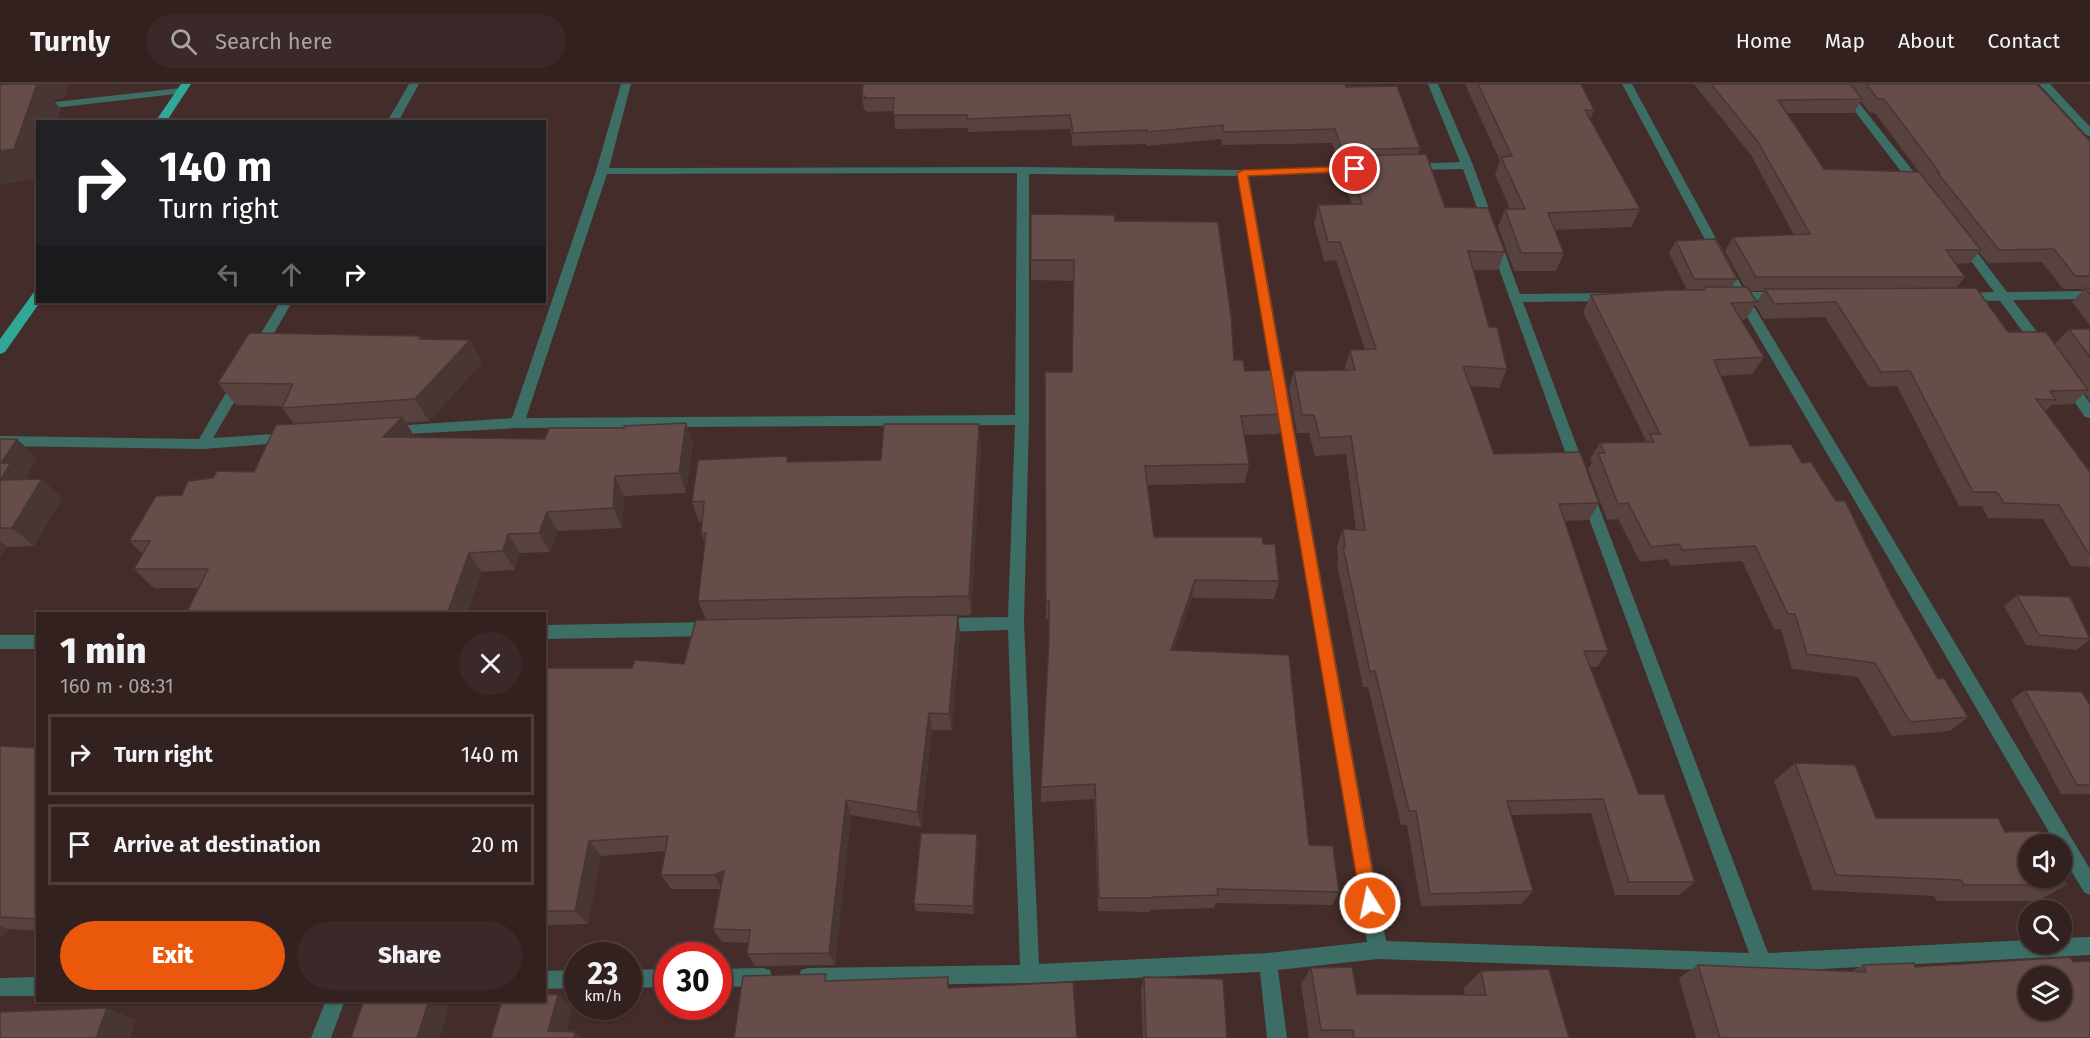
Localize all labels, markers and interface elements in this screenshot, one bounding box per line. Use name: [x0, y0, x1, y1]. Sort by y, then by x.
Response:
search box: [146, 14, 566, 68]
text: Turnly: [30, 25, 110, 58]
icon: search: [167, 25, 200, 58]
text: Search here: [215, 28, 332, 55]
text: Home: [1736, 28, 1792, 54]
text: Map: [1825, 28, 1865, 54]
text: About: [1898, 28, 1955, 54]
text: Contact: [1988, 28, 2060, 54]
text: 140 m: [159, 142, 272, 192]
pin: [1329, 143, 1380, 194]
icon: right: [60, 144, 138, 222]
icon: arrive: [1338, 152, 1371, 185]
text: Turn right: [159, 193, 279, 225]
icon: left: [212, 258, 245, 291]
icon: ahead: [275, 258, 308, 291]
icon: right: [338, 258, 371, 291]
text: 1 min: [60, 629, 146, 673]
button: close: [459, 632, 522, 695]
text: 160 m · 08:31: [60, 674, 174, 698]
icon: right: [63, 738, 96, 771]
text: Turn right: [114, 741, 213, 768]
text: 140 m: [461, 741, 519, 768]
icon: arrive: [63, 828, 96, 861]
text: Arrive at destination: [114, 831, 321, 858]
text: 20 m: [471, 831, 519, 858]
map controls: [2018, 834, 2072, 1020]
button: sound: [2018, 834, 2072, 888]
position arrow: [1338, 871, 1402, 935]
button: search: [2018, 900, 2072, 954]
button: Exit: [60, 921, 285, 990]
button: Share: [297, 921, 522, 990]
speed limit sign: 30: [654, 942, 732, 1020]
text: 23: [588, 956, 618, 992]
button: layers: [2018, 966, 2072, 1020]
text: km/h: [584, 987, 622, 1005]

